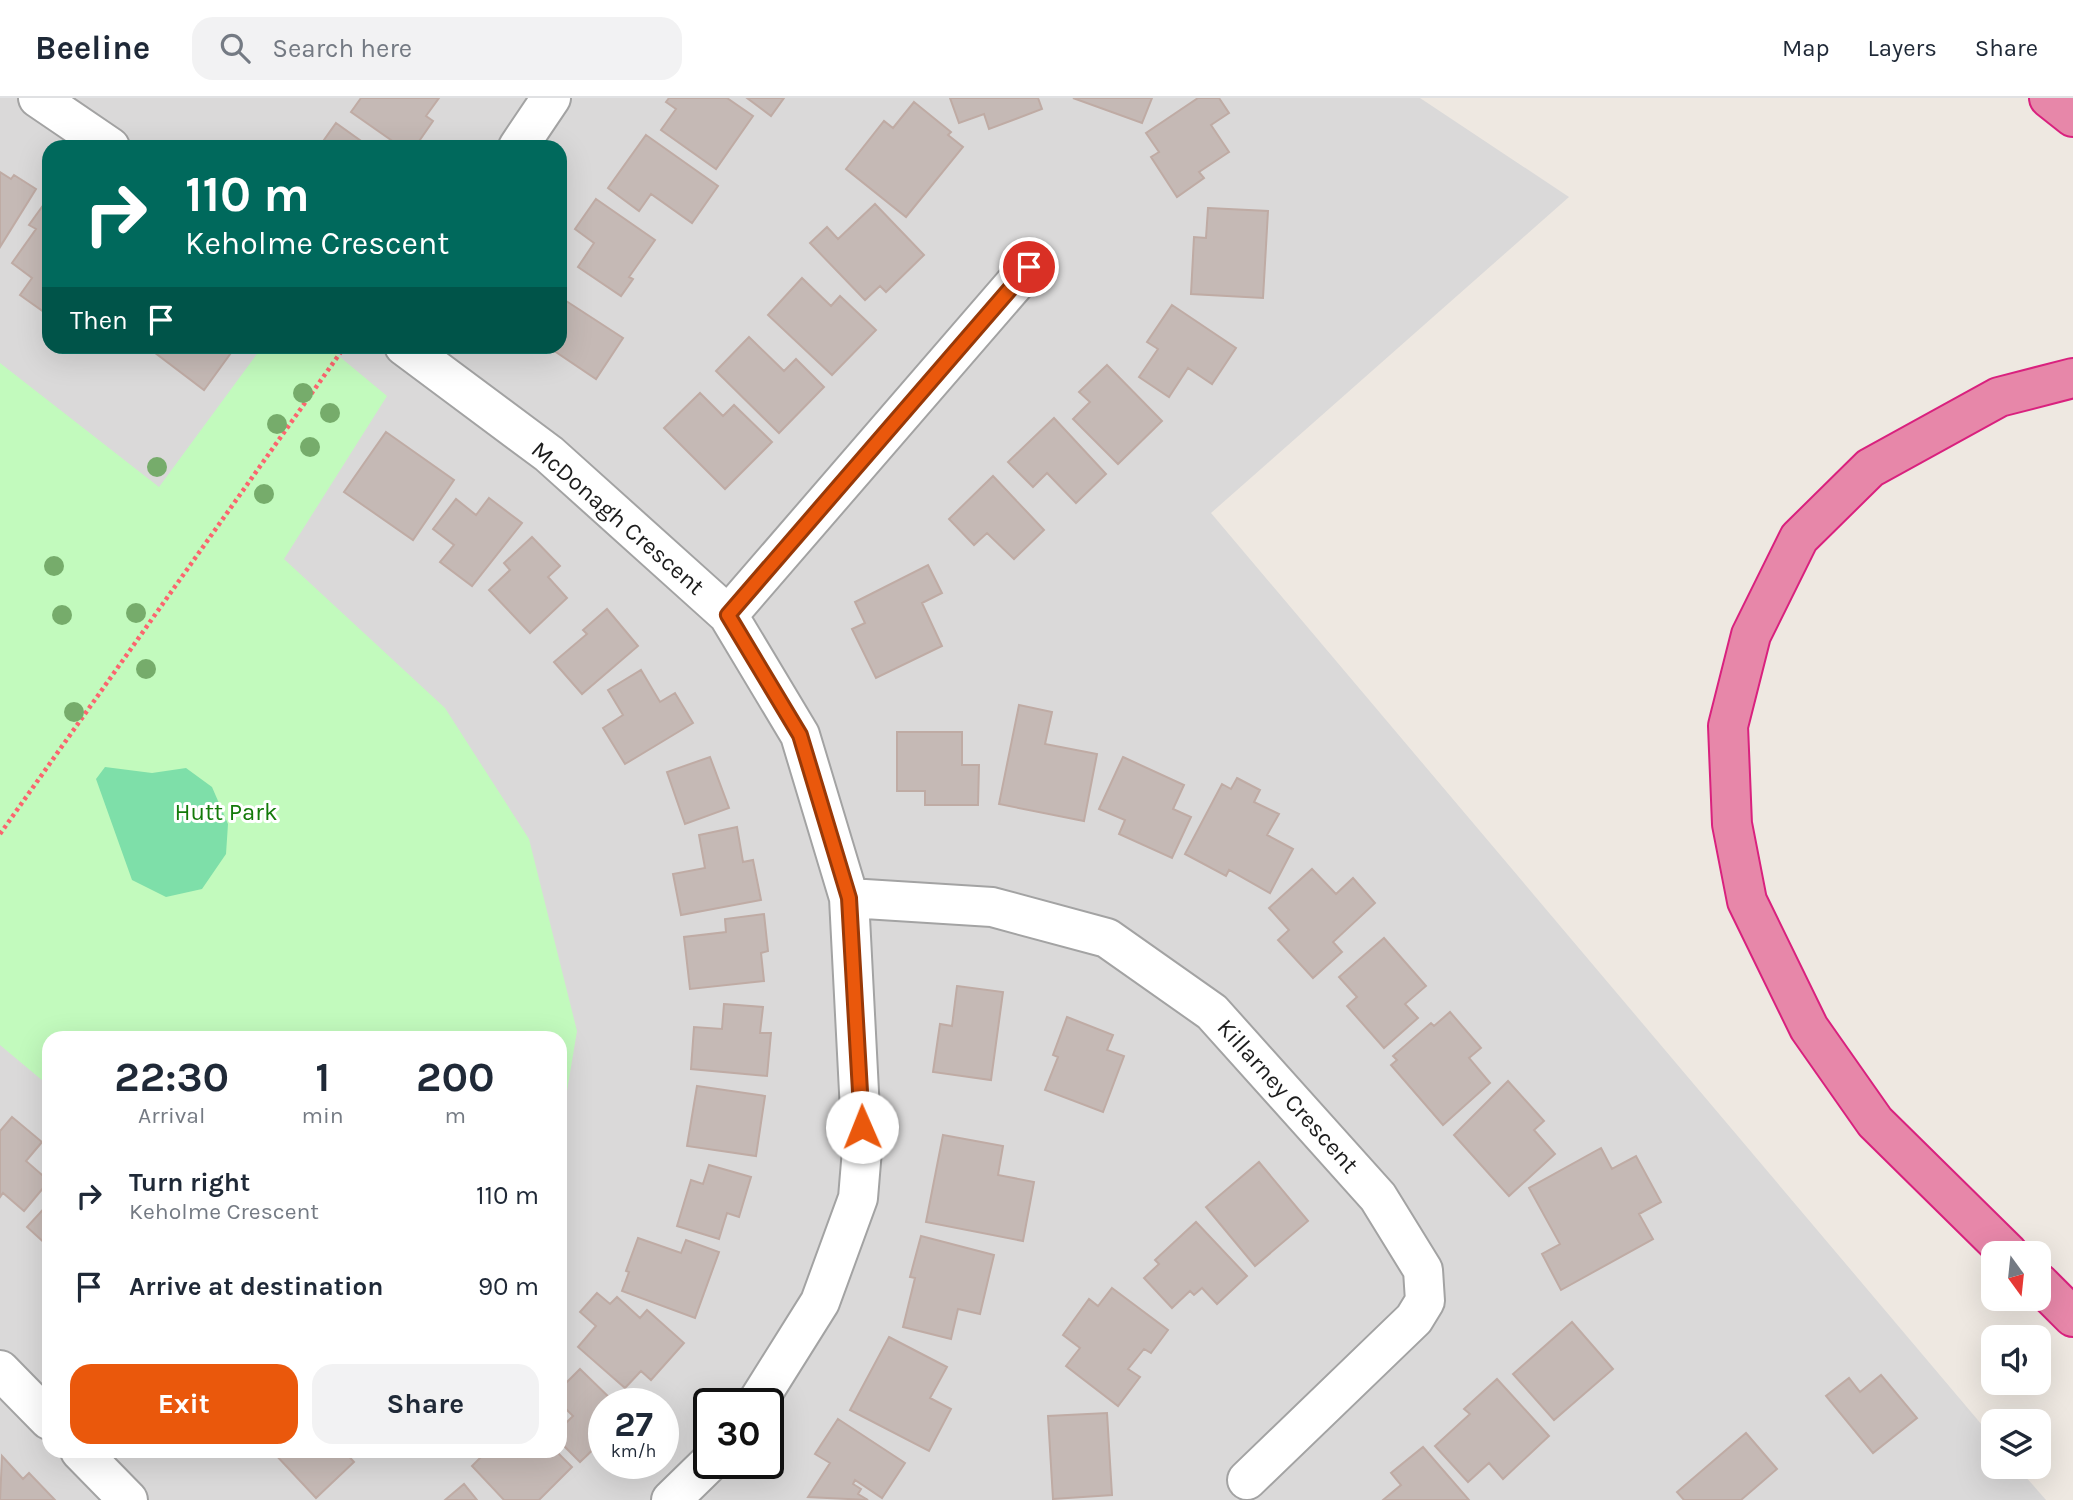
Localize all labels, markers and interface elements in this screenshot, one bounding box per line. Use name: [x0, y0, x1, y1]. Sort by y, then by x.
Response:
search box: [192, 17, 682, 80]
text: Beeline: [35, 29, 150, 67]
icon: search: [216, 29, 254, 67]
text: Search here: [272, 33, 412, 64]
text: Map: [1782, 34, 1830, 62]
text: Layers: [1868, 34, 1937, 62]
text: Share: [1975, 34, 2038, 62]
text: 110 m: [185, 166, 310, 223]
icon: right: [70, 168, 161, 259]
text: Keholme Crescent: [185, 225, 449, 262]
pin: [999, 237, 1059, 297]
icon: arrive: [1010, 248, 1048, 286]
icon: arrive: [142, 301, 180, 339]
text: Then: [70, 305, 128, 336]
street label: McDonagh Crescent: [526, 435, 710, 601]
park label: Hutt Park: [174, 798, 278, 826]
street label: Killarney Crescent: [1212, 1013, 1364, 1179]
text: 22:30: [114, 1052, 229, 1102]
text: 1: [315, 1052, 330, 1102]
text: 200: [416, 1052, 495, 1102]
position arrow: [825, 1090, 899, 1164]
text: Arrival: [138, 1102, 205, 1129]
text: min: [301, 1102, 344, 1129]
text: m: [445, 1102, 466, 1129]
text: Turn right: [129, 1167, 250, 1198]
icon: right: [70, 1177, 108, 1215]
text: 110 m: [476, 1180, 539, 1211]
text: Keholme Crescent: [129, 1198, 319, 1225]
north arrow: [1981, 1241, 2051, 1311]
map controls: [1981, 1241, 2051, 1479]
icon: arrive: [70, 1268, 108, 1306]
text: Arrive at destination: [129, 1271, 383, 1302]
text: 90 m: [478, 1271, 539, 1302]
button: sound: [1981, 1325, 2051, 1395]
button: Exit: [70, 1364, 298, 1444]
button: Share: [312, 1364, 539, 1444]
speed limit sign: 30: [693, 1388, 784, 1479]
text: 27: [614, 1404, 653, 1445]
button: layers: [1981, 1409, 2051, 1479]
text: km/h: [611, 1440, 656, 1462]

